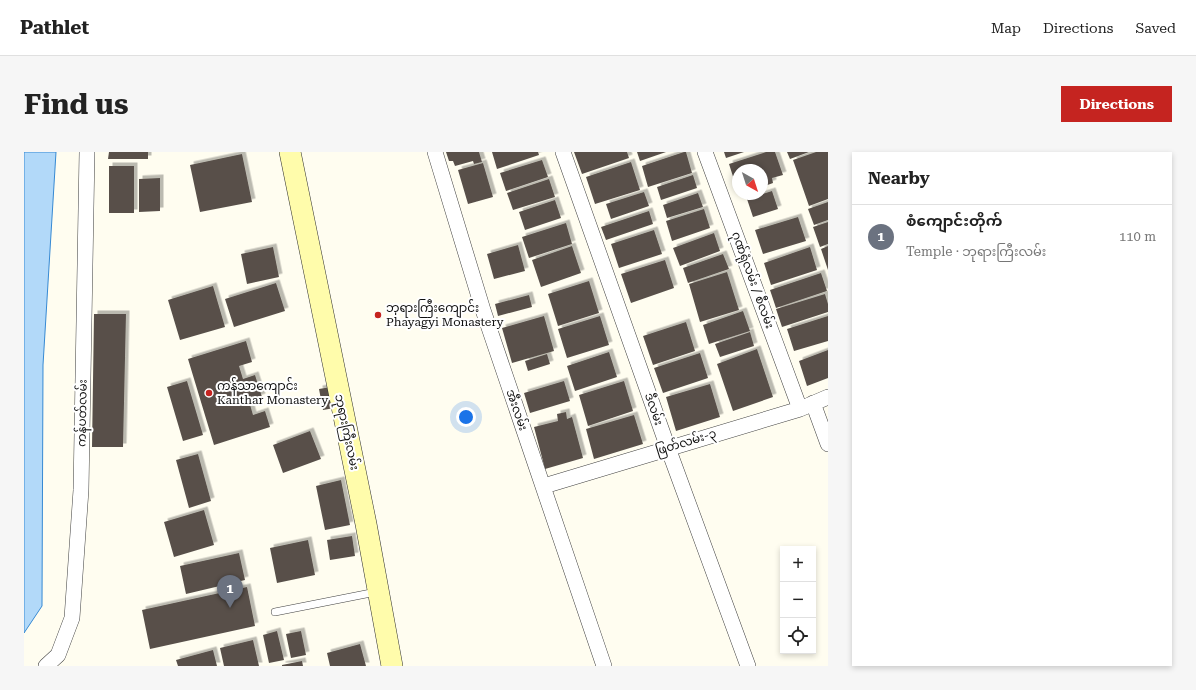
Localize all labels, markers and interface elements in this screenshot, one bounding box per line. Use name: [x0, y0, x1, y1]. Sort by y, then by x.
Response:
text: Pathlet: [20, 16, 89, 39]
text: Map: [991, 20, 1021, 36]
text: Directions: [1043, 20, 1113, 36]
text: Saved: [1135, 20, 1176, 36]
button: Directions: [1061, 86, 1172, 122]
text: Find us: [24, 88, 128, 121]
north arrow: [732, 164, 768, 200]
text: Nearby: [868, 168, 930, 188]
text: စံကျောင်းတိုက်: [906, 212, 1002, 230]
street label: ဂုဏ်ရုံလမ်း / စီလမ်း: [726, 229, 779, 331]
text: 1: [877, 229, 885, 244]
text: 110 m: [1119, 229, 1156, 244]
text: Temple · ဘုရားကြီးလမ်း: [906, 244, 1046, 259]
place label: ဘုရားကြီးကျောင်း Phayagyi Monastery: [386, 299, 505, 329]
marker: ဘုရားကြီးကျောင်း Phayagyi Monastery: [373, 310, 383, 320]
place label: ကန်သာကျောင်း Kanthar Monastery: [217, 377, 329, 407]
street label: ကန်ပတ်လမ်း: [72, 379, 93, 447]
street label: အီးလမ်း: [503, 387, 532, 432]
marker: ကန်သာကျောင်း Kanthar Monastery: [204, 388, 214, 398]
street label: ဒီလမ်း: [642, 390, 668, 427]
street label: ဘုရားကြီးလမ်း: [329, 392, 364, 472]
your location: [456, 407, 476, 427]
street label: ဖြတ်လမ်း-၃: [653, 424, 719, 461]
map controls: [780, 546, 816, 654]
button: +: [780, 546, 816, 582]
pin: 1: [217, 575, 243, 608]
button: −: [780, 582, 816, 618]
button: locate: [780, 618, 816, 654]

